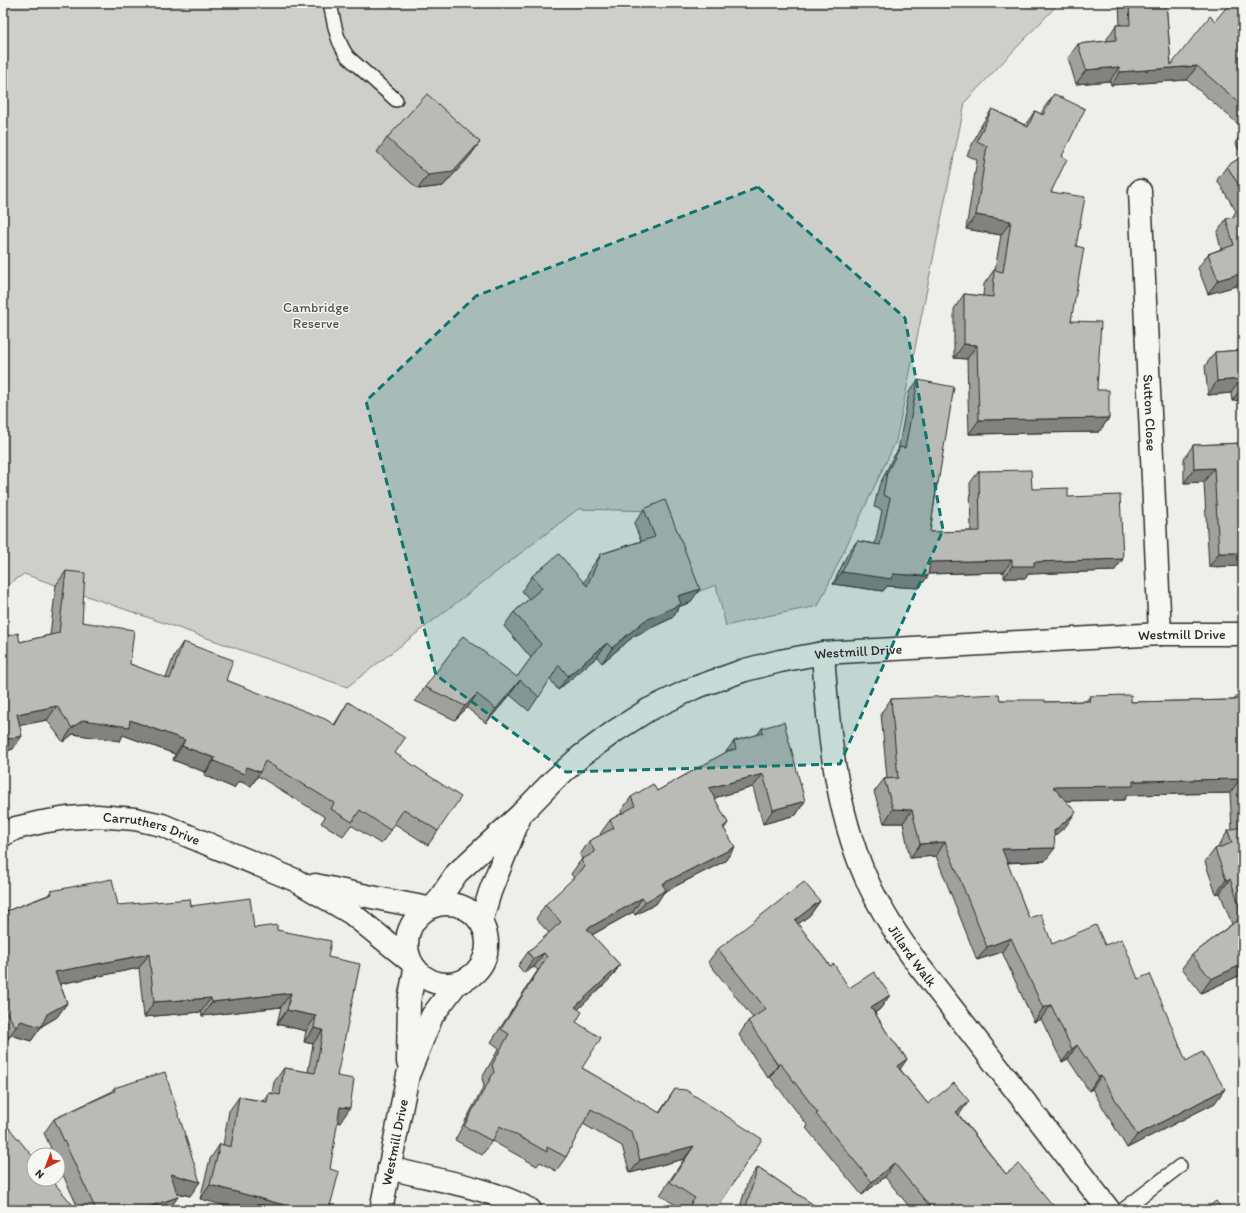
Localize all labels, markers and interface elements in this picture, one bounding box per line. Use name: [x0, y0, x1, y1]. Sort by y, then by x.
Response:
park label: Cambridge Reserve: [283, 299, 349, 332]
street label: Sutton Close: [1140, 374, 1160, 452]
street label: Westmill Drive: [1138, 625, 1226, 644]
street label: Westmill Drive: [813, 640, 903, 663]
street label: Carruthers Drive: [102, 808, 203, 849]
street label: Jillard Walk: [885, 921, 941, 991]
street label: Westmill Drive: [378, 1097, 412, 1187]
north arrow: [26, 1147, 66, 1187]
text: N: [33, 1167, 47, 1181]

